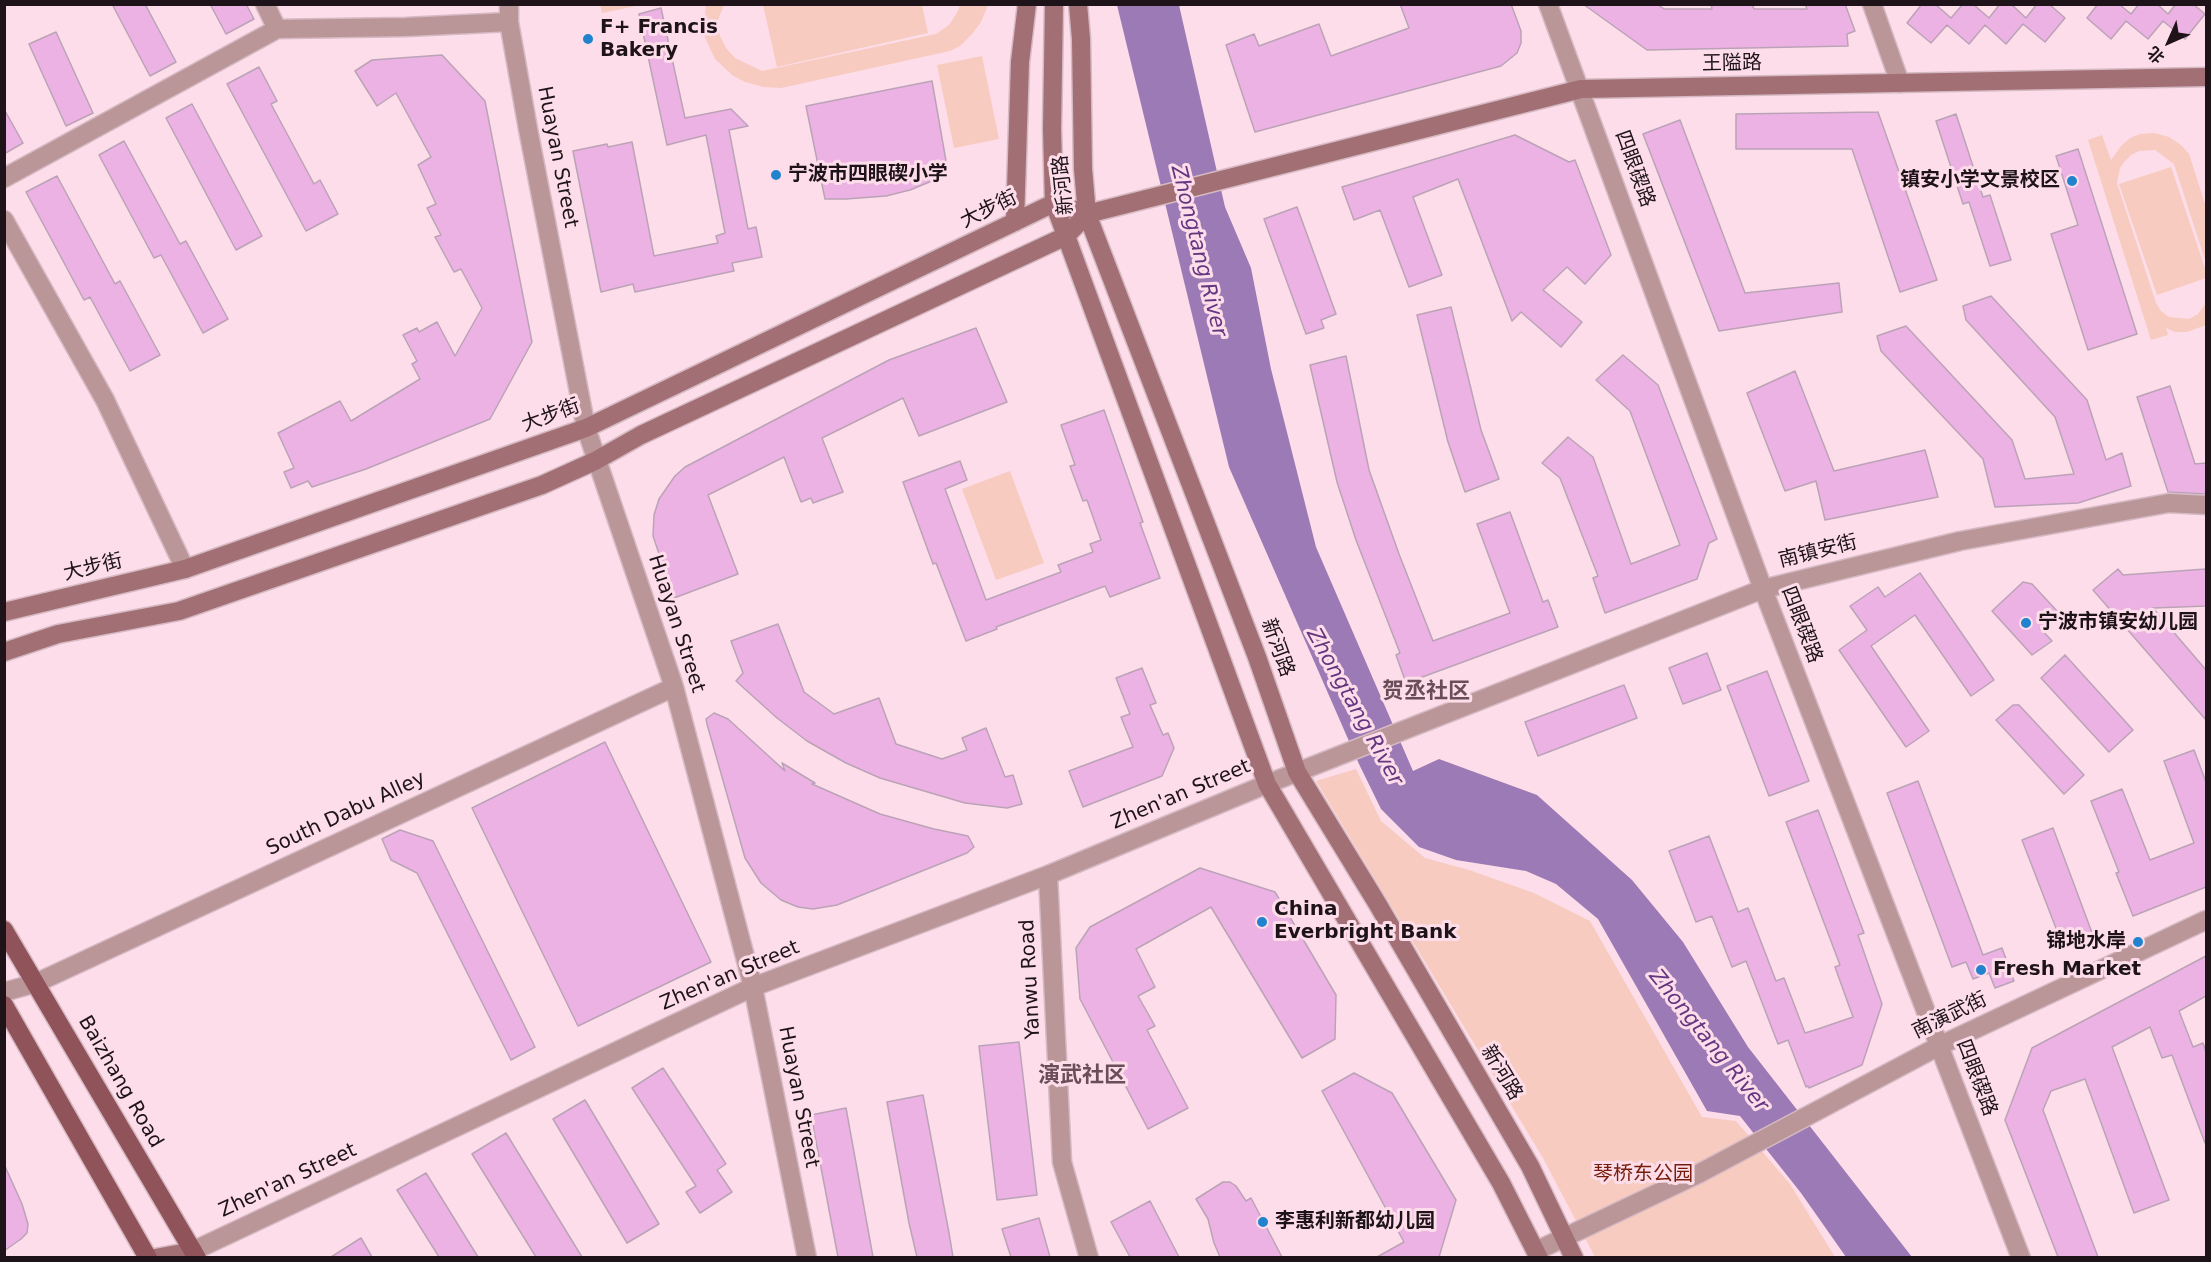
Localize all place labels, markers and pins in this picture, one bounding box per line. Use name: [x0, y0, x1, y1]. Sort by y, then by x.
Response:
place label: F+ Francis Bakery: [600, 16, 718, 63]
marker: F+ Francis Bakery: [581, 32, 595, 46]
place label: 宁波市四眼碶小学: [788, 163, 948, 187]
marker: 宁波市四眼碶小学: [769, 168, 783, 182]
place label: 镇安小学文景校区: [1900, 169, 2060, 193]
marker: 镇安小学文景校区: [2065, 174, 2079, 188]
place label: 宁波市镇安幼儿园: [2038, 611, 2198, 635]
marker: 宁波市镇安幼儿园: [2019, 616, 2033, 630]
place label: China Everbright Bank: [1274, 898, 1457, 945]
marker: China Everbright Bank: [1255, 915, 1269, 929]
place label: 锦地水岸: [2046, 930, 2126, 954]
marker: 锦地水岸: [2131, 935, 2145, 949]
place label: Fresh Market: [1993, 958, 2141, 982]
marker: Fresh Market: [1974, 963, 1988, 977]
place label: 李惠利新都幼儿园: [1275, 1210, 1435, 1234]
marker: 李惠利新都幼儿园: [1256, 1215, 1270, 1229]

